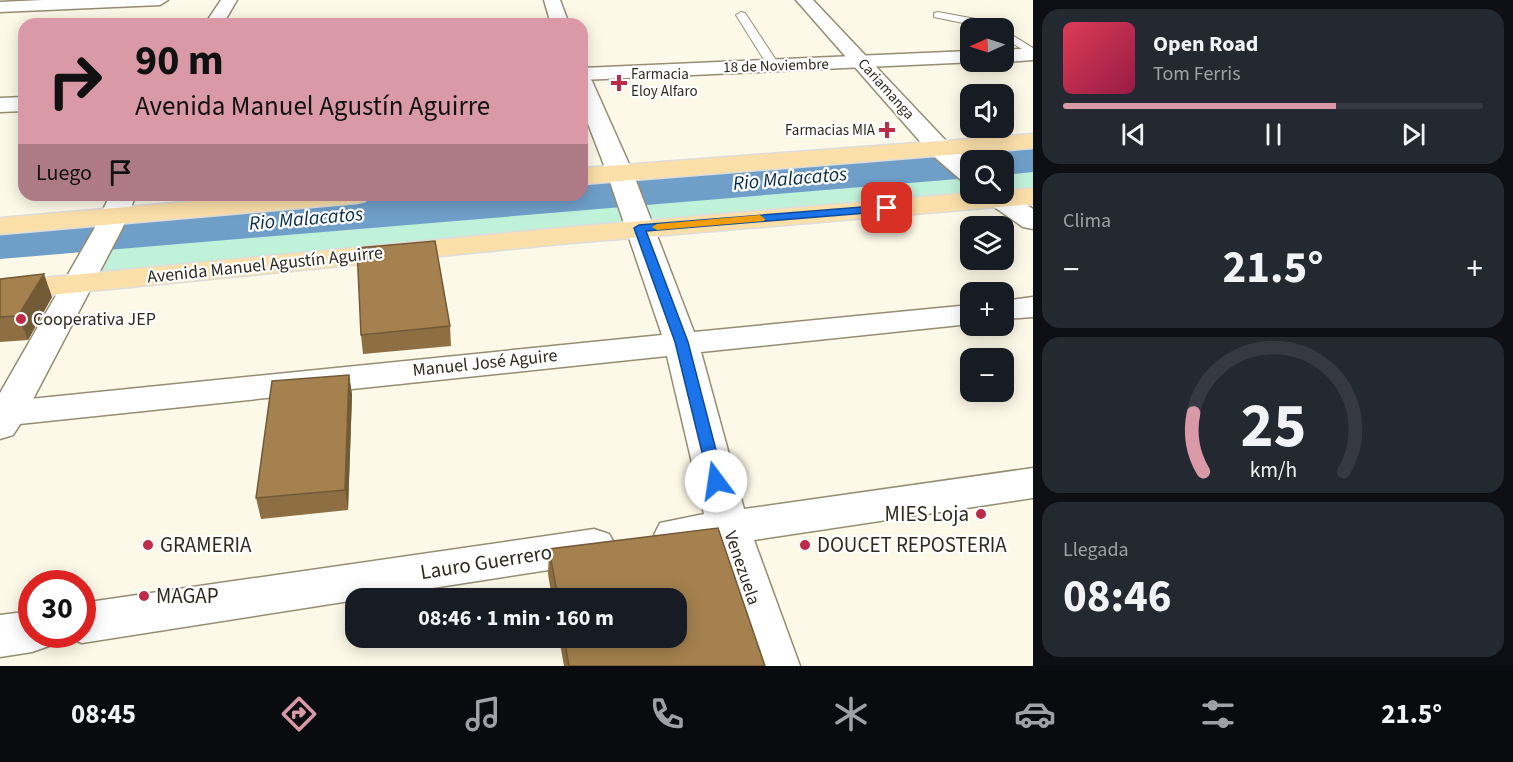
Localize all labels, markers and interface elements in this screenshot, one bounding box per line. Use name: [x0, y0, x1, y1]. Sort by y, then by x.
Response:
north arrow: [960, 18, 1014, 72]
map controls: [960, 18, 1014, 402]
text: Open Road: [1153, 28, 1258, 60]
text: 90 m: [135, 31, 224, 91]
icon: right: [36, 42, 114, 120]
street label: 18 de Noviembre: [723, 54, 829, 78]
street label: Cariamanga: [853, 54, 919, 124]
text: Tom Ferris: [1153, 60, 1241, 88]
place label: Farmacia Eloy Alfaro: [631, 64, 698, 102]
marker: Farmacia Eloy Alfaro: [612, 76, 626, 90]
button: sound: [960, 84, 1014, 138]
text: Avenida Manuel Agustín Aguirre: [135, 87, 490, 126]
icon: previous: [1117, 118, 1150, 151]
icon: pause: [1257, 118, 1290, 151]
icon: next: [1397, 118, 1430, 151]
place label: Farmacias MIA: [785, 120, 876, 141]
marker: Farmacias MIA: [880, 123, 894, 137]
button: search: [960, 150, 1014, 204]
icon: arrive: [104, 156, 137, 189]
text: Luego: [36, 157, 92, 189]
water label: Rio Malacatos: [732, 160, 848, 198]
pin: [861, 182, 912, 233]
icon: arrive: [870, 191, 903, 224]
water label: Rio Malacatos: [248, 200, 364, 238]
text: Clima: [1063, 207, 1111, 235]
button: layers: [960, 216, 1014, 270]
text: 21.5°: [1222, 236, 1324, 300]
street label: Avenida Manuel Agustín Aguirre: [146, 240, 384, 290]
text: −: [1063, 246, 1079, 293]
text: +: [1467, 246, 1483, 293]
button: +: [960, 282, 1014, 336]
place label: Cooperativa JEP: [33, 307, 156, 332]
marker: Cooperativa JEP: [14, 312, 28, 326]
street label: Manuel José Aguire: [411, 343, 559, 383]
button: −: [960, 348, 1014, 402]
text: 25: [1240, 382, 1306, 471]
position arrow: [684, 449, 748, 513]
text: km/h: [1249, 455, 1297, 486]
place label: MIES Loja: [885, 499, 969, 529]
marker: MIES Loja: [974, 507, 988, 521]
street label: Venezuela: [718, 528, 766, 608]
place label: GRAMERIA: [160, 530, 252, 560]
place label: DOUCET REPOSTERIA: [817, 530, 1007, 560]
text: Llegada: [1063, 536, 1129, 564]
street label: Lauro Guerrero: [418, 537, 554, 587]
marker: GRAMERIA: [141, 538, 155, 552]
marker: DOUCET REPOSTERIA: [798, 538, 812, 552]
text: 08:46: [1063, 565, 1172, 629]
speed limit sign: 30: [18, 570, 96, 648]
place label: MAGAP: [156, 581, 219, 611]
marker: MAGAP: [137, 589, 151, 603]
text: 08:46 · 1 min · 160 m: [418, 602, 614, 634]
icon: directions: [278, 693, 320, 735]
icon: music: [462, 693, 504, 735]
icon: phone: [646, 693, 688, 735]
icon: climate: [830, 693, 872, 735]
icon: car: [1014, 693, 1056, 735]
icon: filters: [1197, 693, 1239, 735]
text: 08:45: [71, 695, 136, 734]
text: 21.5°: [1381, 695, 1442, 734]

